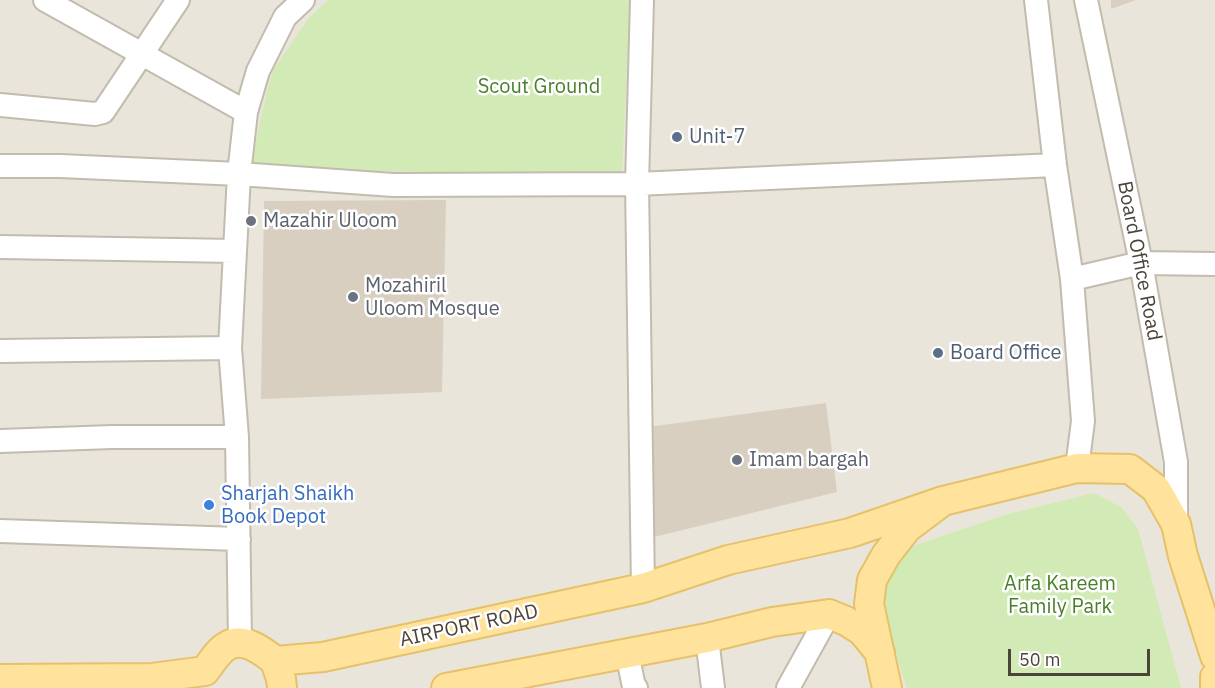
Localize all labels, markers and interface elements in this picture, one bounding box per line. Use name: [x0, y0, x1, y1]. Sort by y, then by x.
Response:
park label: Scout Ground: [478, 75, 600, 99]
place label: Unit-7: [689, 125, 746, 149]
marker: Unit-7: [670, 130, 684, 144]
street label: Board Office Road: [1112, 179, 1166, 343]
place label: Mazahir Uloom: [263, 209, 397, 233]
marker: Mazahir Uloom: [244, 214, 258, 228]
place label: Mozahiril Uloom Mosque: [365, 274, 500, 321]
marker: Mozahiril Uloom Mosque: [346, 290, 360, 304]
place label: Board Office: [950, 341, 1061, 365]
marker: Board Office: [931, 346, 945, 360]
place label: Imam bargah: [749, 448, 869, 472]
marker: Imam bargah: [730, 453, 744, 467]
place label: Sharjah Shaikh Book Depot: [221, 482, 354, 529]
marker: Sharjah Shaikh Book Depot: [202, 498, 216, 512]
park label: Arfa Kareem Family Park: [1004, 572, 1116, 619]
street label: AIRPORT ROAD: [398, 600, 540, 652]
scale bar: [1011, 637, 1154, 675]
text: 50 m: [1019, 648, 1061, 671]

